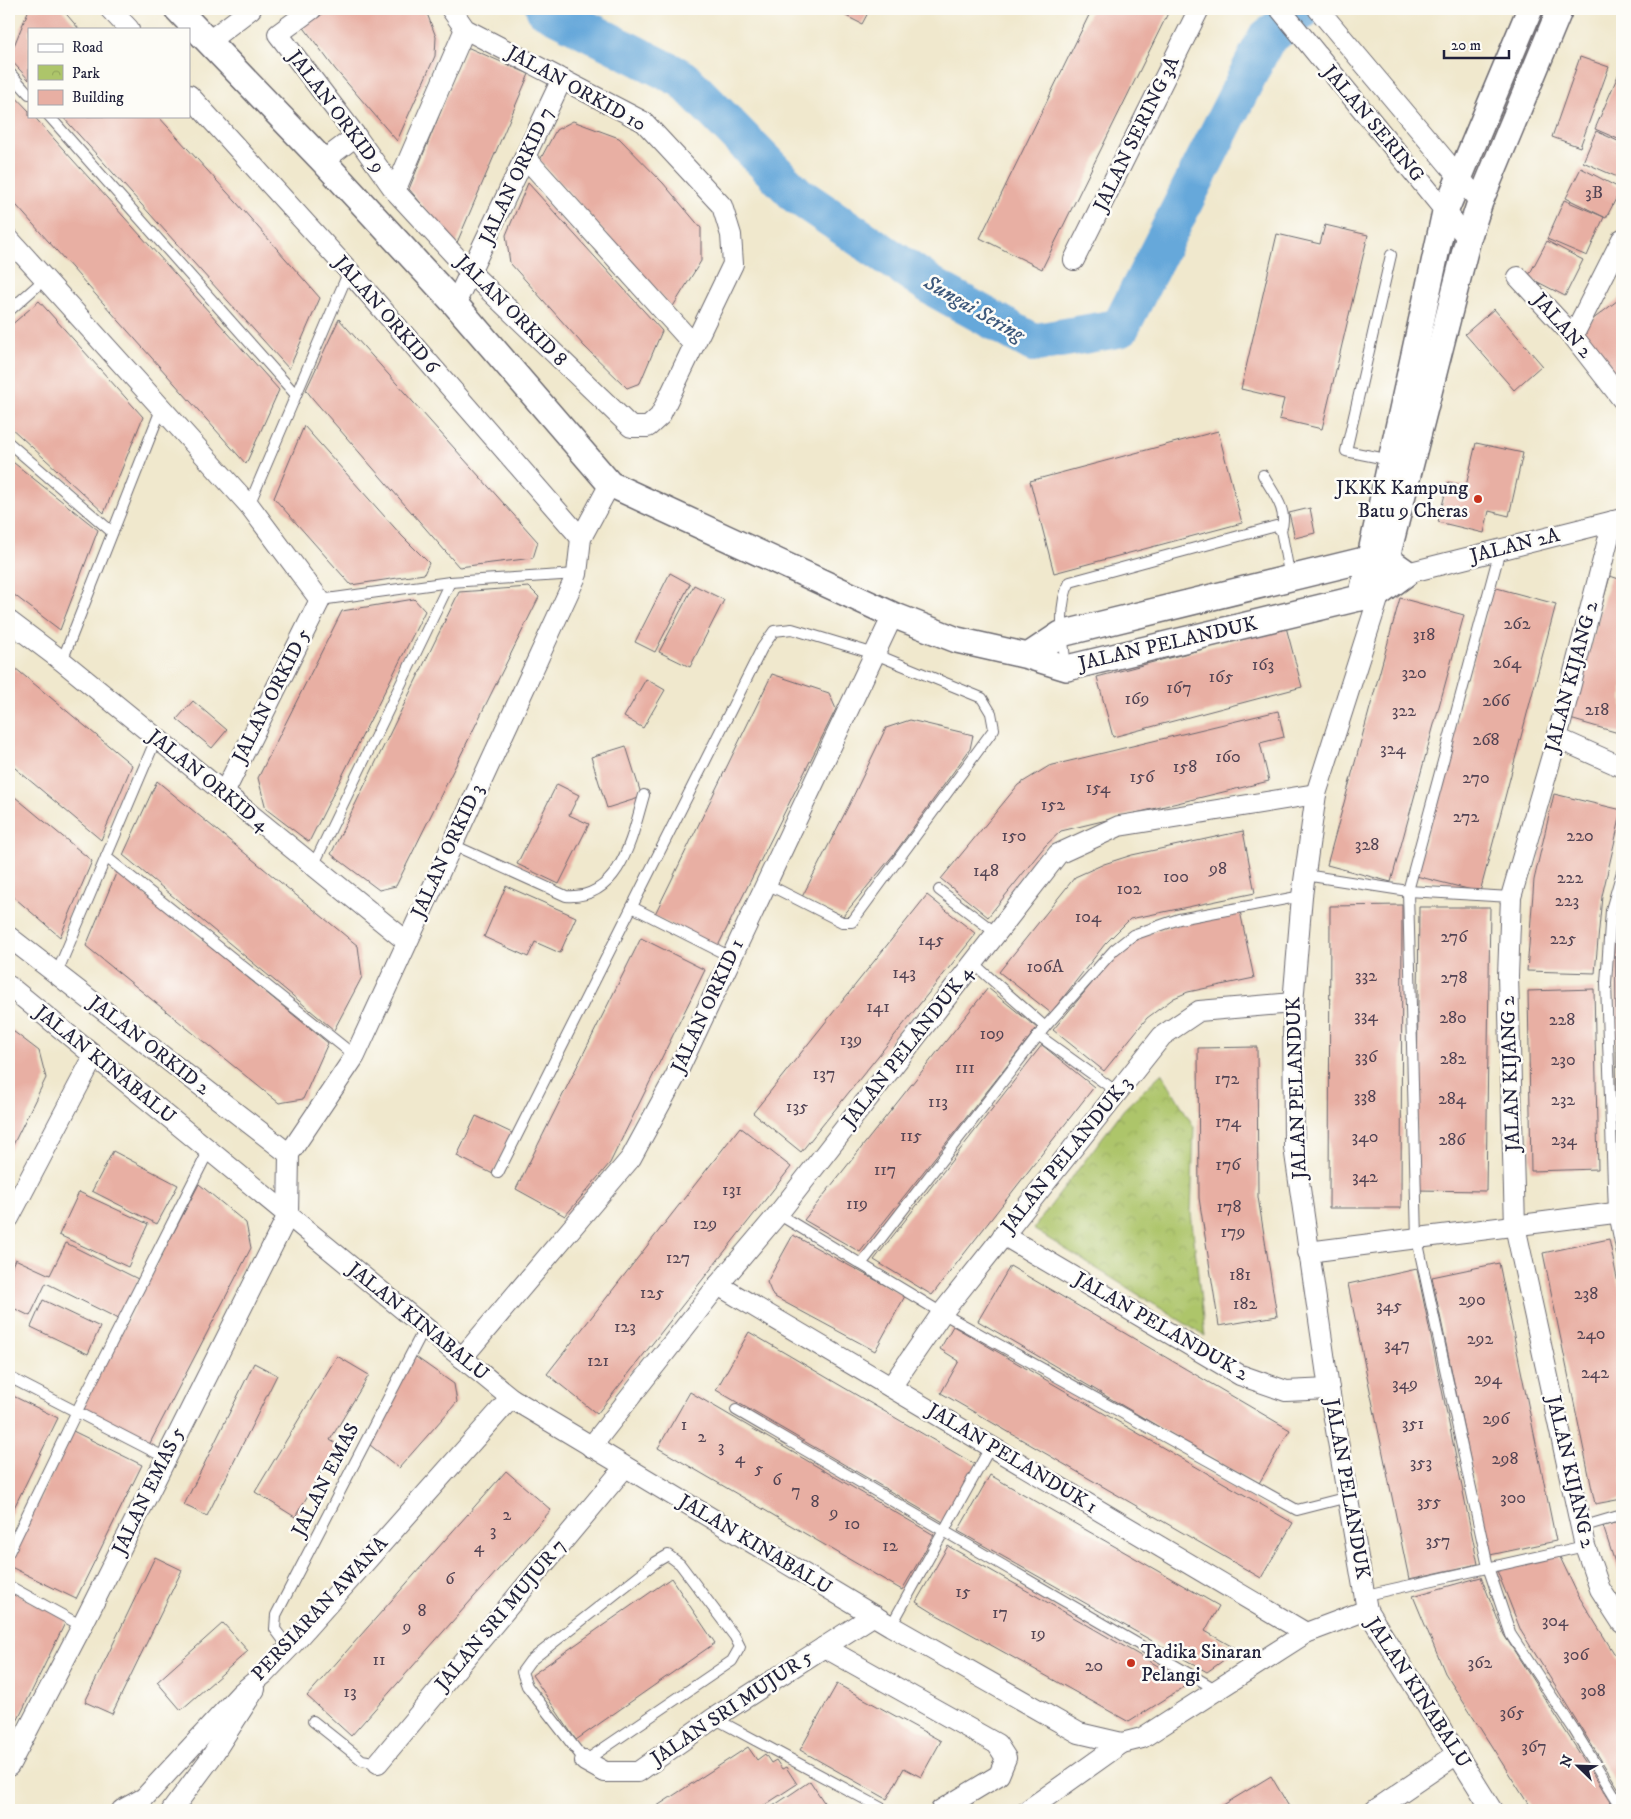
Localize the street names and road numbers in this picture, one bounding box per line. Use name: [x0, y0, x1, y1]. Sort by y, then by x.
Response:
street label: JALAN ORKID 10: [500, 39, 650, 138]
street label: JALAN ORKID 9: [280, 44, 390, 178]
street label: JALAN SERING 3A: [1088, 52, 1185, 217]
street label: JALAN SERING: [1316, 59, 1429, 188]
street label: JALAN ORKID 7: [474, 104, 560, 250]
street label: JALAN ORKID 8: [449, 249, 572, 372]
street label: JALAN ORKID 6: [327, 250, 444, 379]
street label: JALAN 2: [1526, 287, 1597, 364]
street label: JALAN 2A: [1466, 523, 1563, 570]
street label: JALAN KIJANG 2: [1539, 598, 1604, 757]
street label: JALAN PELANDUK: [1074, 611, 1260, 677]
street label: JALAN ORKID 5: [227, 625, 317, 769]
street label: JALAN ORKID 4: [141, 723, 274, 838]
street label: JALAN ORKID 3: [405, 780, 490, 924]
street label: JALAN ORKID 1: [665, 935, 750, 1079]
street label: JALAN PELANDUK 4: [836, 961, 979, 1134]
street label: JALAN ORKID 2: [82, 990, 215, 1101]
street label: JALAN PELANDUK: [1281, 996, 1313, 1182]
street label: JALAN KIJANG 2: [1496, 996, 1526, 1154]
street label: JALAN KINABALU: [28, 999, 181, 1130]
street label: JALAN PELANDUK 3: [995, 1072, 1138, 1240]
street label: JALAN KINABALU: [341, 1256, 494, 1387]
street label: JALAN PELANDUK 2: [1068, 1266, 1253, 1387]
street label: JALAN KIJANG 2: [1540, 1391, 1600, 1551]
street label: JALAN PELANDUK: [1318, 1395, 1375, 1581]
street label: JALAN PELANDUK 1: [921, 1397, 1102, 1520]
street label: JALAN EMAS: [286, 1419, 365, 1543]
street label: JALAN EMAS 5: [107, 1423, 191, 1561]
street label: JALAN KINABALU: [672, 1488, 836, 1601]
street label: PERSIARAN AWANA: [247, 1531, 394, 1686]
street label: JALAN SRI MUJUR 7: [429, 1534, 572, 1697]
street label: JALAN KINABALU: [1359, 1611, 1476, 1773]
street label: JALAN SRI MUJUR 5: [645, 1645, 818, 1773]

